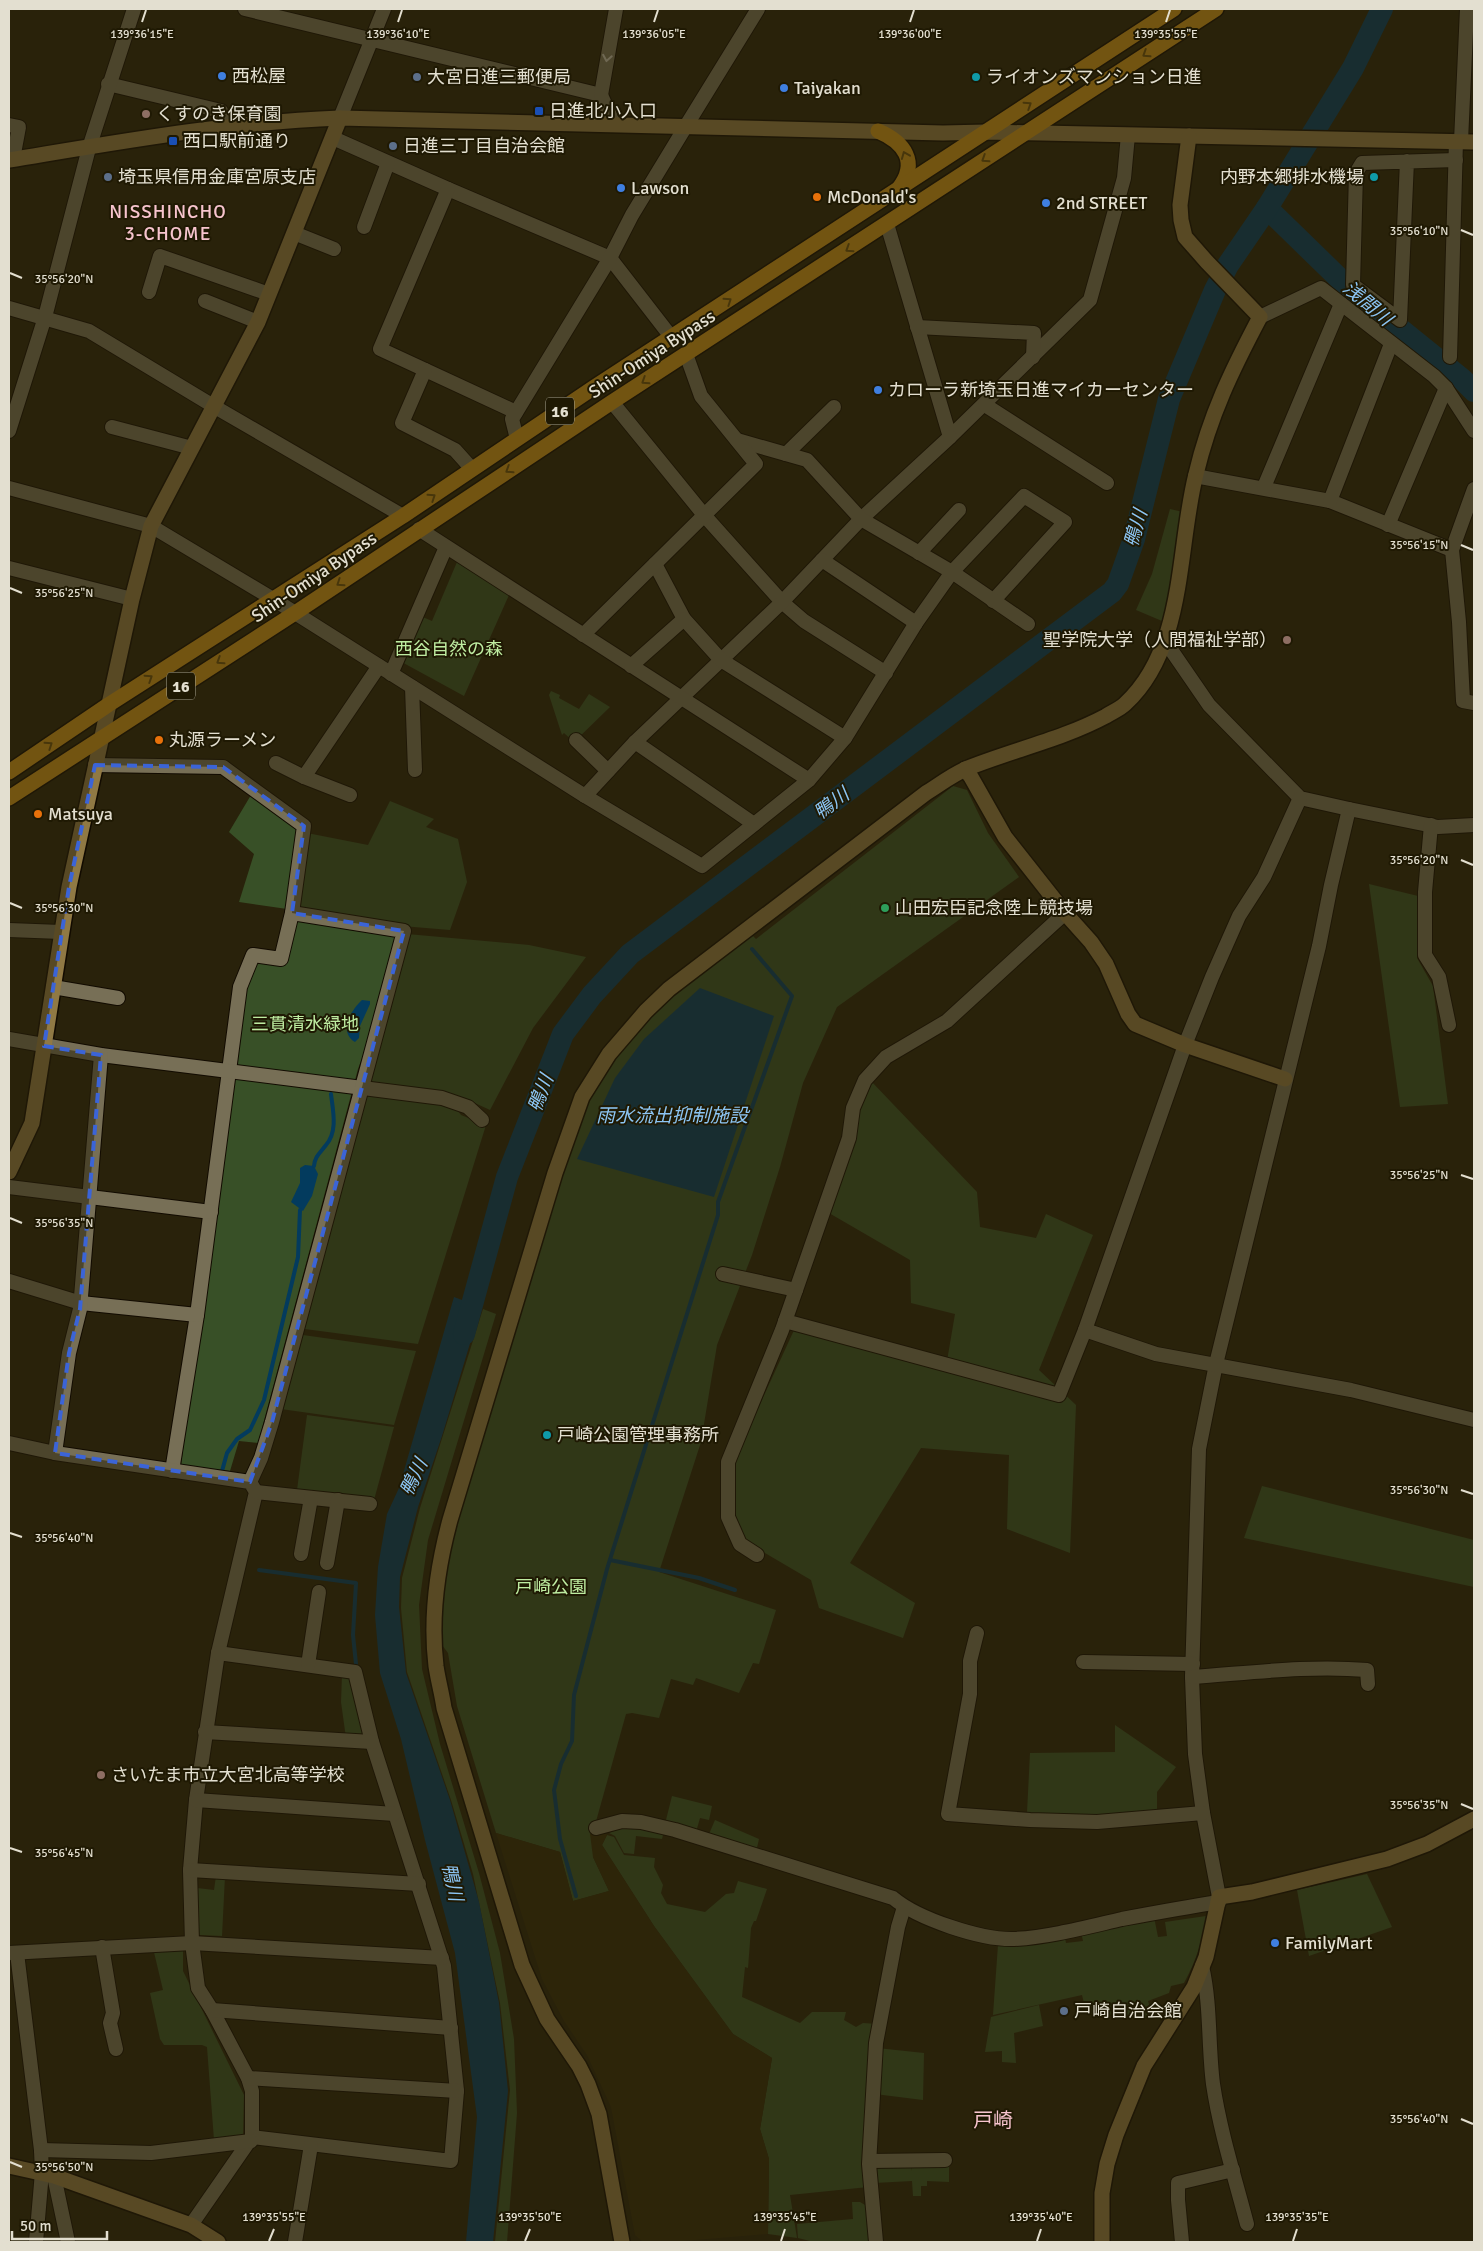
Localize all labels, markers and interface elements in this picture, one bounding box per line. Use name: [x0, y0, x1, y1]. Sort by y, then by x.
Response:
text: 139°36'15"E: [110, 27, 174, 42]
text: 139°36'10"E: [366, 27, 430, 42]
text: 139°36'05"E: [622, 27, 686, 42]
text: 139°36'00"E: [878, 27, 942, 42]
text: 139°35'55"E: [1134, 27, 1198, 42]
one-way arrow: [1142, 48, 1151, 58]
one-way arrow: [603, 54, 613, 62]
place label: 西松屋: [232, 65, 286, 87]
place label: 大宮日進三郵便局: [427, 66, 571, 88]
place label: ライオンズマンション日進: [986, 66, 1202, 88]
marker: 西松屋: [216, 70, 228, 82]
marker: 大宮日進三郵便局: [411, 71, 423, 83]
marker: ライオンズマンション日進: [970, 71, 982, 83]
place label: Taiyakan: [794, 77, 861, 99]
marker: Taiyakan: [778, 82, 790, 94]
place label: 日進北小入口: [549, 100, 657, 122]
one-way arrow: [1022, 102, 1032, 111]
place label: くすのき保育園: [156, 103, 281, 125]
marker: 日進北小入口: [533, 105, 545, 117]
marker: くすのき保育園: [140, 108, 152, 120]
place label: 西口駅前通り: [183, 130, 291, 152]
marker: 西口駅前通り: [167, 135, 179, 147]
place label: 日進三丁目自治会館: [403, 135, 565, 157]
marker: 日進三丁目自治会館: [387, 140, 399, 152]
one-way arrow: [901, 151, 911, 160]
one-way arrow: [981, 153, 990, 163]
place label: 埼玉県信用金庫宮原支店: [118, 166, 316, 188]
place label: 内野本郷排水機場: [1220, 166, 1364, 188]
marker: 埼玉県信用金庫宮原支店: [102, 171, 114, 183]
marker: 内野本郷排水機場: [1368, 171, 1380, 183]
place label: Lawson: [631, 177, 689, 199]
marker: Lawson: [615, 182, 627, 194]
place label: McDonald's: [827, 186, 916, 208]
marker: McDonald's: [811, 191, 823, 203]
place label: 2nd STREET: [1056, 192, 1148, 214]
marker: 2nd STREET: [1040, 197, 1052, 209]
district label: NISSHINCHO 3-CHOME: [109, 200, 227, 246]
text: 35°56'10"N: [1390, 224, 1448, 239]
one-way arrow: [846, 242, 855, 252]
text: 35°56'20"N: [35, 272, 93, 287]
water label: 浅間川: [1338, 276, 1398, 333]
one-way arrow: [722, 298, 731, 307]
street label: Shin-Omiya Bypass: [585, 305, 720, 403]
one-way arrow: [641, 375, 650, 384]
place label: カローラ新埼玉日進マイカーセンター: [888, 379, 1194, 401]
marker: カローラ新埼玉日進マイカーセンター: [872, 384, 884, 396]
road number: 16: [546, 398, 574, 424]
one-way arrow: [505, 464, 515, 473]
one-way arrow: [426, 494, 435, 503]
water label: 鴨川: [1119, 505, 1153, 550]
street label: Shin-Omiya Bypass: [247, 527, 381, 627]
text: 35°56'15"N: [1390, 538, 1448, 553]
one-way arrow: [336, 577, 346, 586]
text: 35°56'25"N: [35, 586, 93, 601]
place label: 聖学院大学（人間福祉学部）: [1043, 629, 1277, 651]
marker: 聖学院大学（人間福祉学部）: [1281, 634, 1293, 646]
park label: 西谷自然の森: [395, 638, 503, 660]
one-way arrow: [216, 655, 226, 664]
road number: 16: [167, 672, 195, 699]
one-way arrow: [144, 675, 153, 685]
place label: 丸源ラーメン: [169, 729, 276, 751]
marker: 丸源ラーメン: [153, 734, 165, 746]
one-way arrow: [43, 742, 53, 751]
water label: 鴨川: [809, 782, 856, 825]
place label: Matsuya: [48, 803, 113, 825]
marker: Matsuya: [32, 808, 44, 820]
text: 35°56'20"N: [1390, 853, 1448, 868]
place label: 山田宏臣記念陸上競技場: [895, 897, 1093, 919]
text: 35°56'30"N: [35, 901, 93, 916]
marker: 山田宏臣記念陸上競技場: [879, 902, 891, 914]
park label: 三貫清水緑地: [251, 1013, 359, 1035]
water label: 鴨川: [523, 1069, 560, 1115]
water label: 雨水流出抑制施設: [596, 1104, 751, 1128]
text: 35°56'25"N: [1390, 1168, 1448, 1183]
text: 35°56'35"N: [35, 1216, 93, 1231]
place label: 戸崎公園管理事務所: [557, 1424, 719, 1446]
marker: 戸崎公園管理事務所: [541, 1429, 553, 1441]
water label: 鴨川: [395, 1453, 434, 1500]
text: 35°56'30"N: [1390, 1483, 1448, 1498]
text: 35°56'40"N: [35, 1531, 93, 1546]
park label: 戸崎公園: [515, 1576, 587, 1598]
place label: さいたま市立大宮北高等学校: [111, 1764, 344, 1786]
marker: さいたま市立大宮北高等学校: [95, 1769, 107, 1781]
text: 35°56'35"N: [1390, 1798, 1448, 1813]
text: 35°56'45"N: [35, 1846, 93, 1861]
water label: 鴨川: [436, 1861, 468, 1905]
place label: FamilyMart: [1285, 1932, 1373, 1954]
marker: FamilyMart: [1269, 1937, 1281, 1949]
place label: 戸崎自治会館: [1074, 2000, 1182, 2022]
marker: 戸崎自治会館: [1058, 2005, 1070, 2017]
district label: 戸崎: [973, 2108, 1013, 2133]
text: 35°56'40"N: [1390, 2112, 1448, 2127]
text: 35°56'50"N: [35, 2160, 93, 2175]
scale bar: [12, 2208, 108, 2240]
text: 139°35'55"E: [242, 2210, 306, 2225]
text: 139°35'50"E: [498, 2210, 562, 2225]
text: 139°35'45"E: [753, 2210, 817, 2225]
text: 139°35'40"E: [1009, 2210, 1073, 2225]
text: 139°35'35"E: [1265, 2210, 1329, 2225]
text: 50 m: [20, 2217, 51, 2235]

